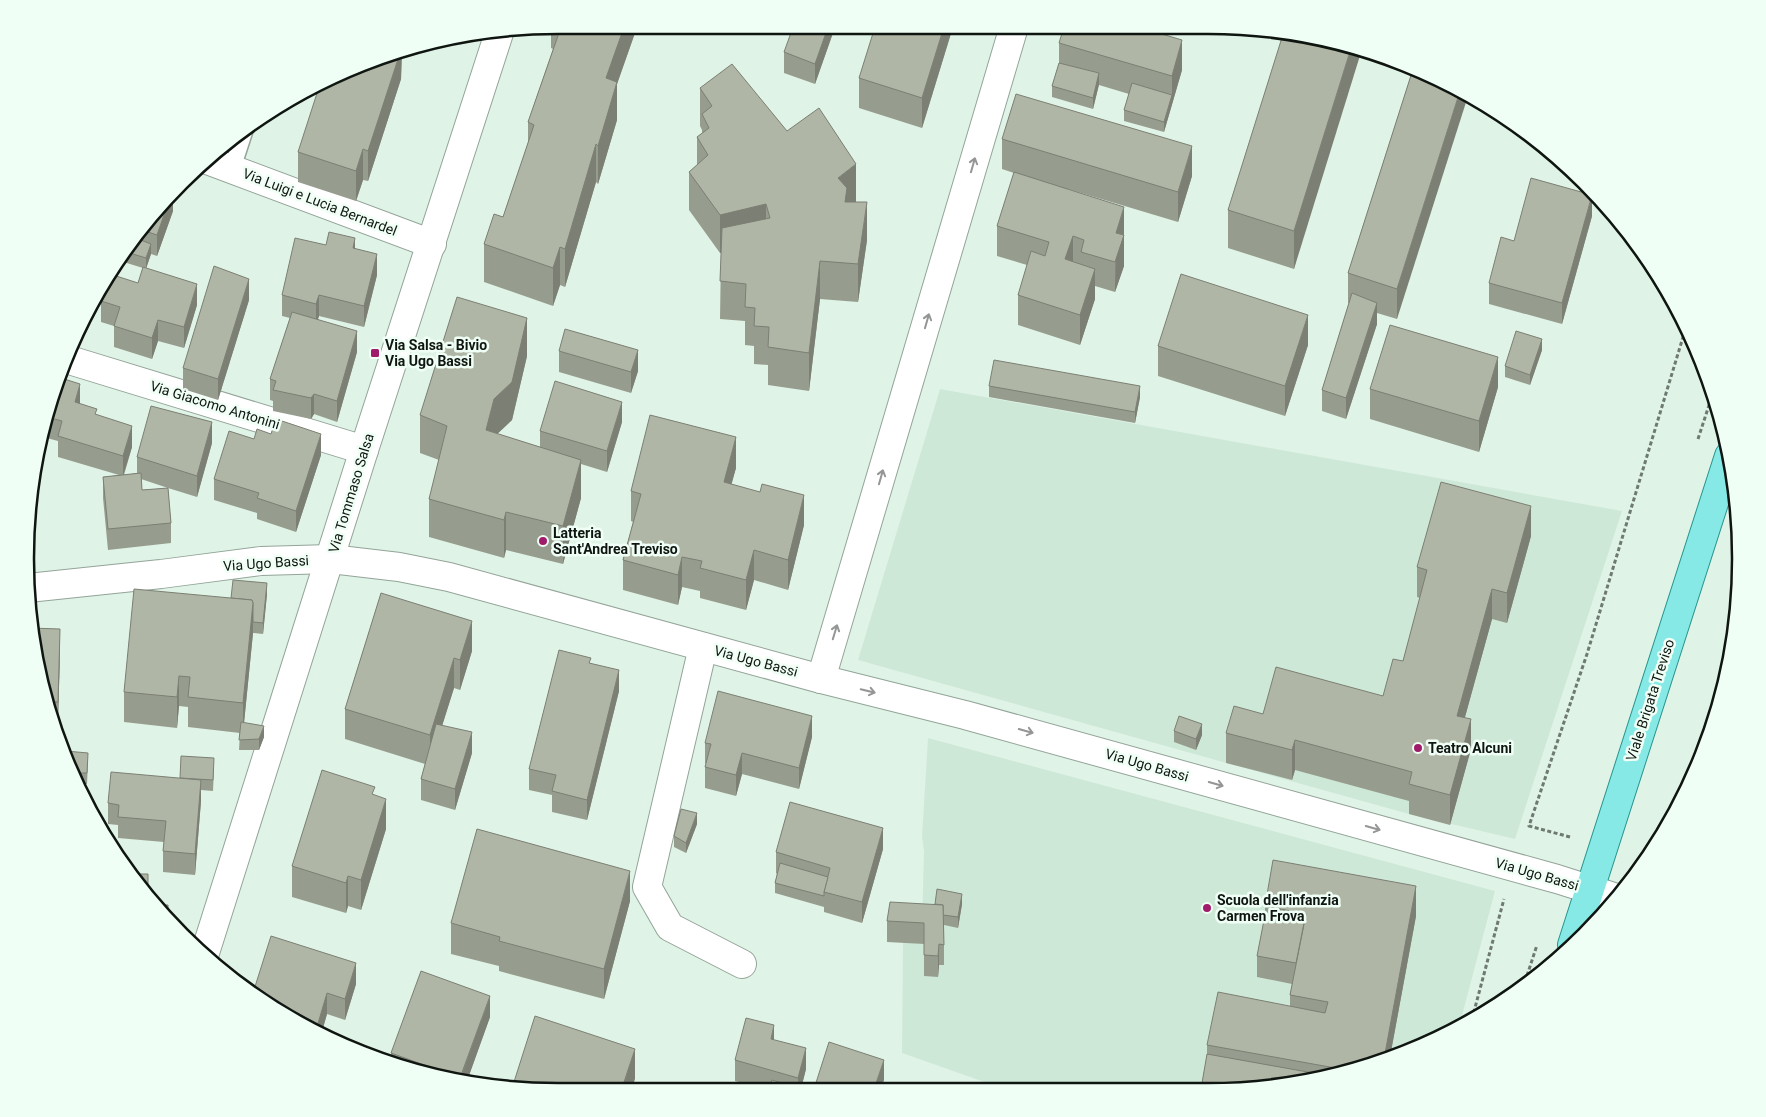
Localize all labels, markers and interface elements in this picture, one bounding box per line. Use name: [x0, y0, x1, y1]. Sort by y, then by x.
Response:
one-way arrow: [968, 157, 978, 173]
street label: Via Luigi e Lucia Bernardel: [241, 165, 399, 239]
one-way arrow: [923, 313, 933, 329]
place label: Via Salsa - Bivio Via Ugo Bassi: [385, 337, 487, 369]
marker: Via Salsa - Bivio Via Ugo Bassi: [369, 347, 381, 359]
street label: Via Giacomo Antonini: [148, 378, 282, 432]
street label: Via Tommaso Salsa: [325, 431, 377, 555]
one-way arrow: [877, 469, 887, 485]
place label: Latteria Sant'Andrea Treviso: [553, 525, 678, 557]
marker: Latteria Sant'Andrea Treviso: [537, 535, 549, 547]
street label: Via Ugo Bassi: [223, 552, 309, 574]
one-way arrow: [831, 625, 841, 641]
street label: Viale Brigata Treviso: [1623, 637, 1677, 763]
street label: Via Ugo Bassi: [712, 642, 800, 680]
one-way arrow: [860, 687, 876, 696]
one-way arrow: [1017, 727, 1033, 737]
place label: Teatro Alcuni: [1428, 740, 1512, 756]
marker: Teatro Alcuni: [1412, 742, 1424, 754]
street label: Via Ugo Bassi: [1103, 745, 1191, 785]
one-way arrow: [1208, 780, 1224, 790]
one-way arrow: [1364, 823, 1380, 833]
street label: Via Ugo Bassi: [1493, 854, 1581, 894]
place label: Scuola dell'infanzia Carmen Frova: [1217, 892, 1339, 924]
marker: Scuola dell'infanzia Carmen Frova: [1201, 902, 1213, 914]

